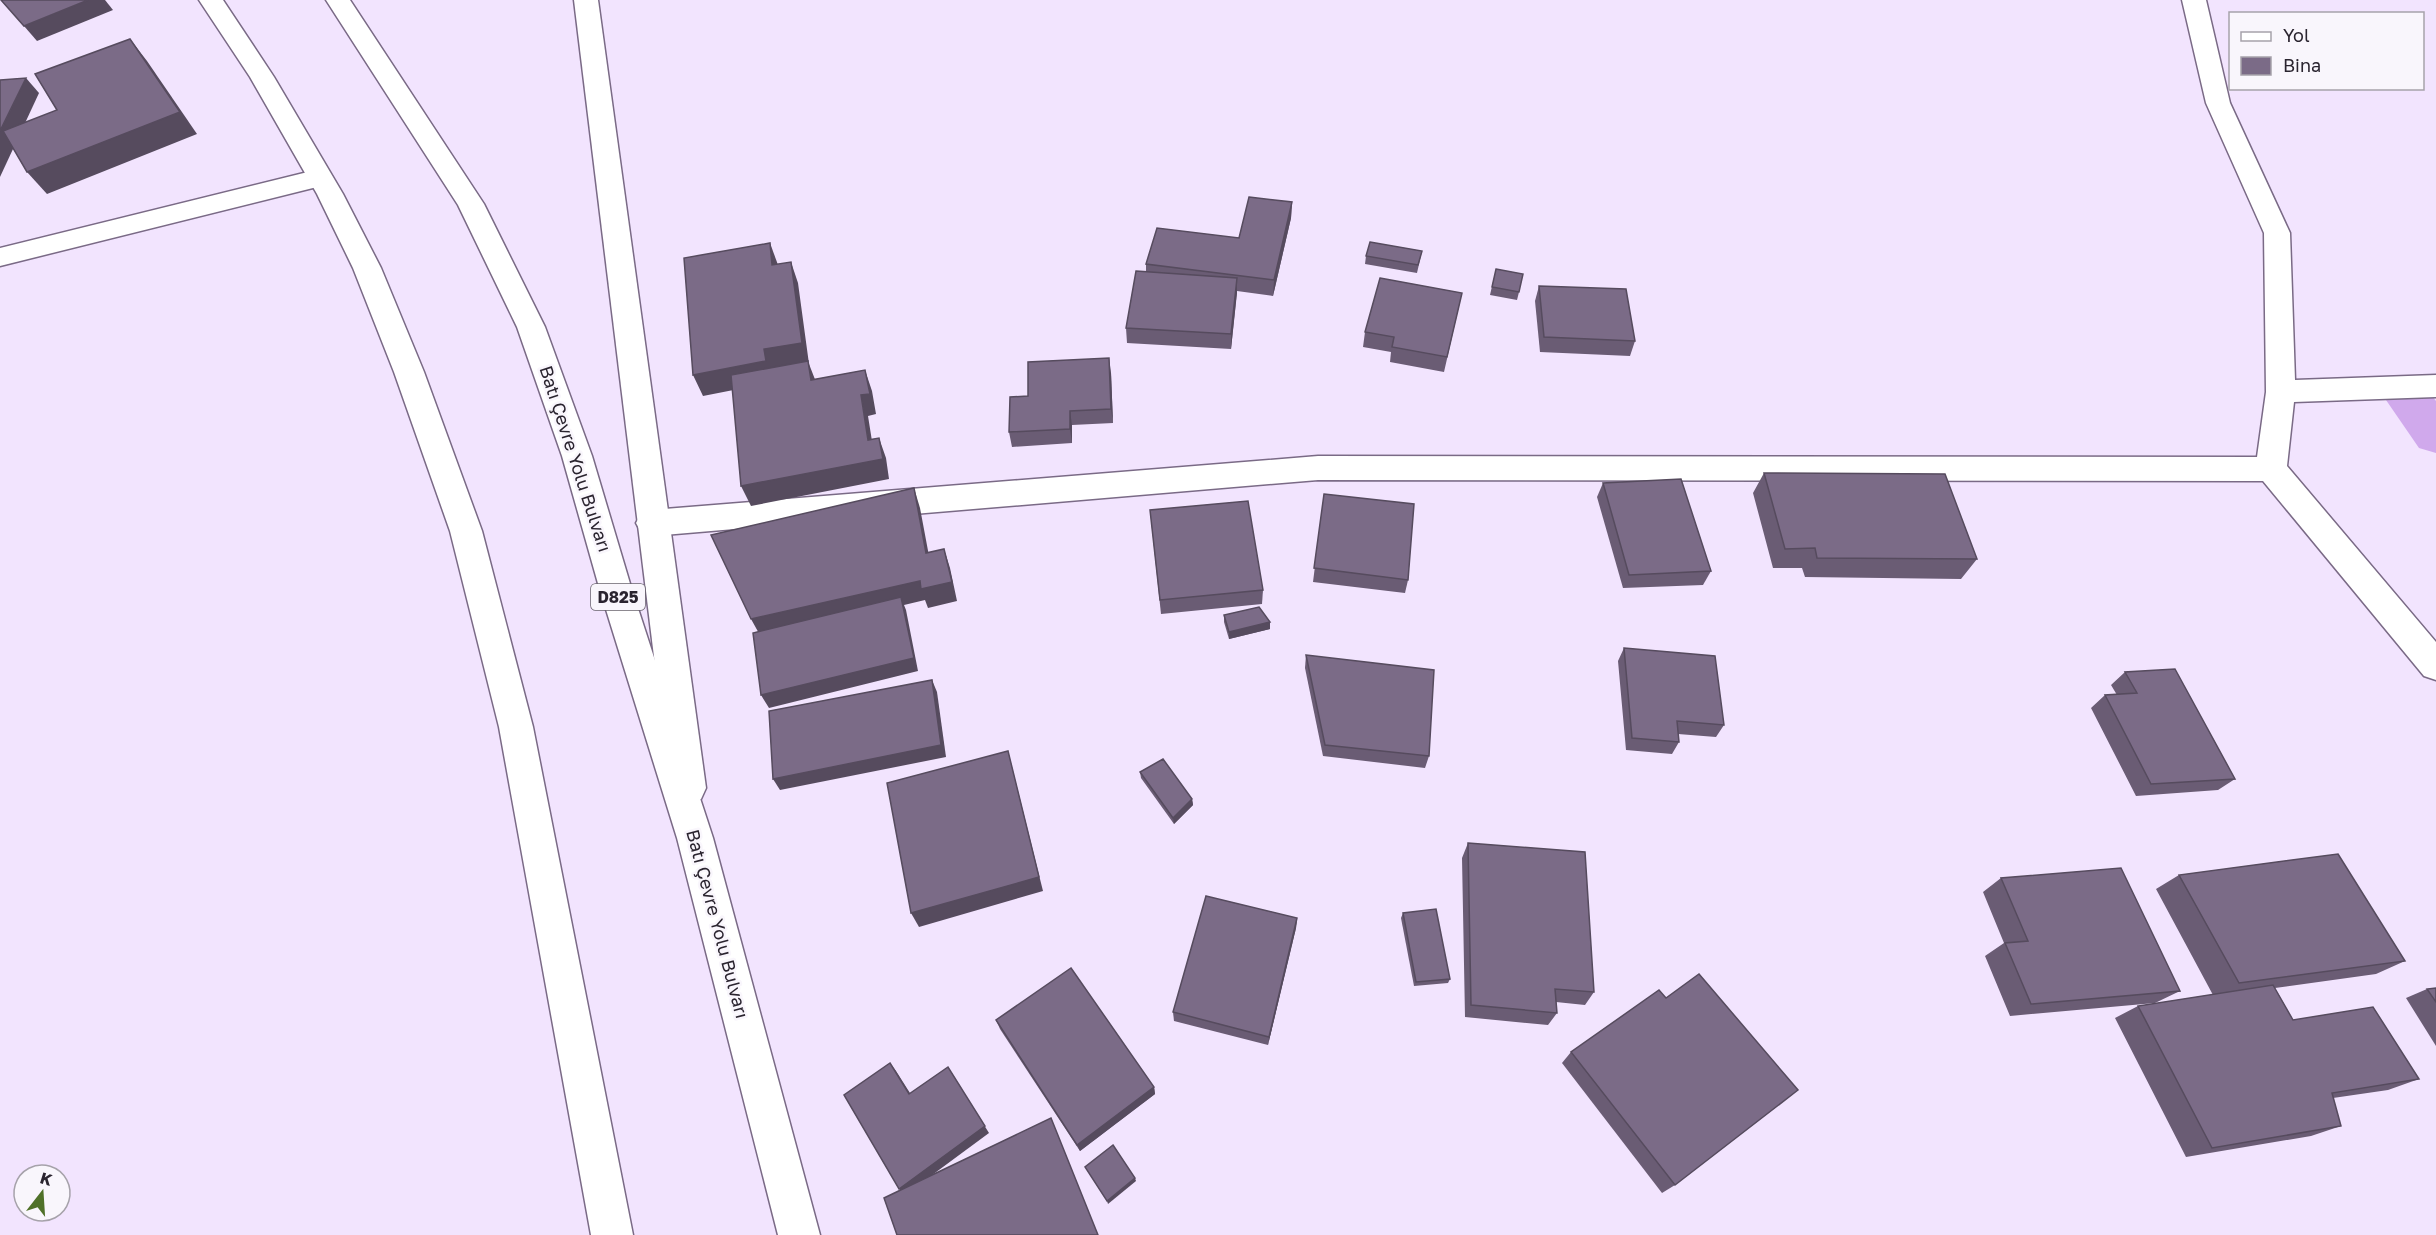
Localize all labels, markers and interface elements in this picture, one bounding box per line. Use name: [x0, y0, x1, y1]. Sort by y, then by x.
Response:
legend: [2229, 12, 2424, 90]
text: Yol: [2283, 24, 2310, 46]
text: Bina: [2283, 54, 2321, 76]
street label: Batı Çevre Yolu Bulvarı: [535, 363, 616, 555]
road number: D825: [591, 584, 645, 610]
street label: Batı Çevre Yolu Bulvarı: [682, 827, 754, 1021]
north arrow: [12, 1163, 72, 1223]
text: K: [38, 1167, 55, 1190]

